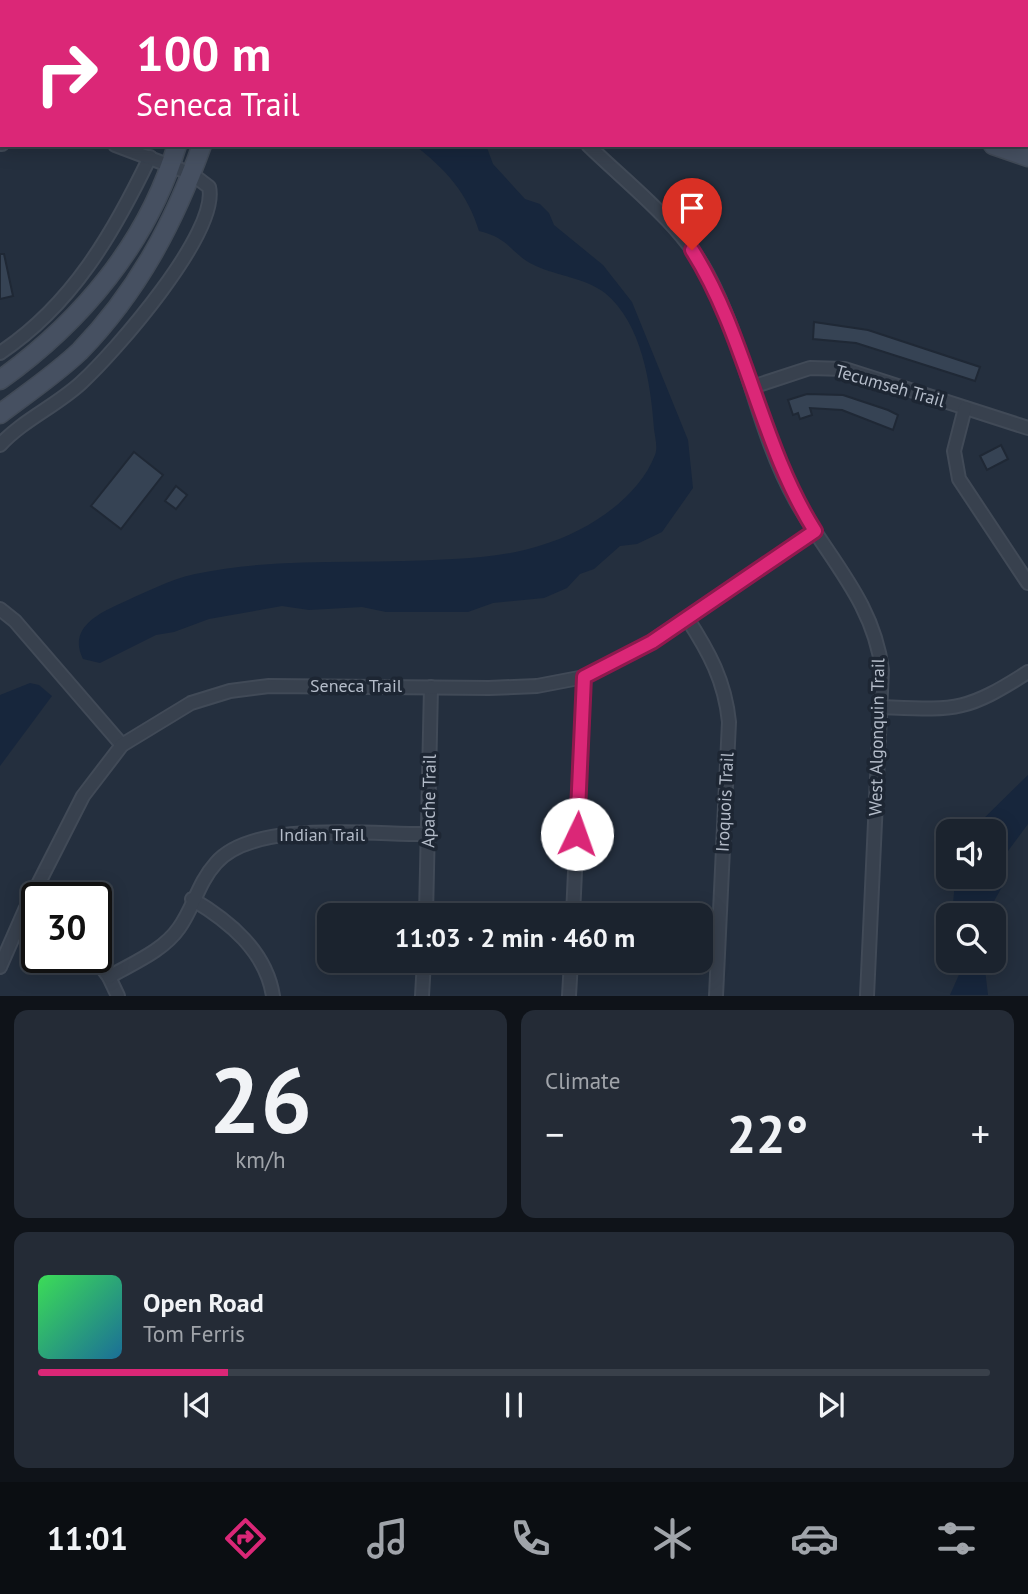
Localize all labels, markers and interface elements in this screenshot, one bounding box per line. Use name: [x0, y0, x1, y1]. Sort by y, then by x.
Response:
text: 100 m: [136, 21, 271, 85]
icon: right: [21, 28, 112, 119]
text: Seneca Trail: [136, 83, 300, 125]
pin: [662, 178, 722, 250]
icon: arrive: [673, 189, 711, 227]
street label: Tecumseh Trail: [833, 359, 948, 412]
street label: West Algonquin Trail: [864, 657, 889, 816]
street label: Seneca Trail: [310, 674, 403, 697]
street label: Iroquois Trail: [710, 751, 739, 852]
street label: Apache Trail: [416, 753, 441, 848]
position arrow: [540, 797, 614, 871]
map controls: [936, 819, 1006, 973]
button: sound: [936, 819, 1006, 889]
street label: Indian Trail: [279, 823, 366, 846]
speed limit sign: 30: [21, 882, 112, 973]
button: search: [936, 903, 1006, 973]
text: 11:03 · 2 min · 460 m: [395, 921, 635, 954]
text: 26: [209, 1040, 312, 1158]
text: Climate: [545, 1066, 620, 1095]
text: 22°: [727, 1100, 808, 1167]
text: −: [545, 1109, 564, 1158]
text: +: [971, 1109, 990, 1158]
text: km/h: [235, 1145, 286, 1174]
text: Open Road: [143, 1286, 264, 1319]
text: Tom Ferris: [143, 1319, 245, 1348]
icon: previous: [178, 1386, 216, 1424]
icon: pause: [495, 1386, 533, 1424]
icon: next: [812, 1386, 850, 1424]
icon: directions: [221, 1514, 270, 1563]
icon: music: [363, 1514, 412, 1563]
icon: phone: [506, 1514, 555, 1563]
icon: climate: [648, 1514, 697, 1563]
icon: car: [790, 1514, 839, 1563]
icon: filters: [932, 1514, 981, 1563]
text: 11:01: [47, 1517, 128, 1559]

